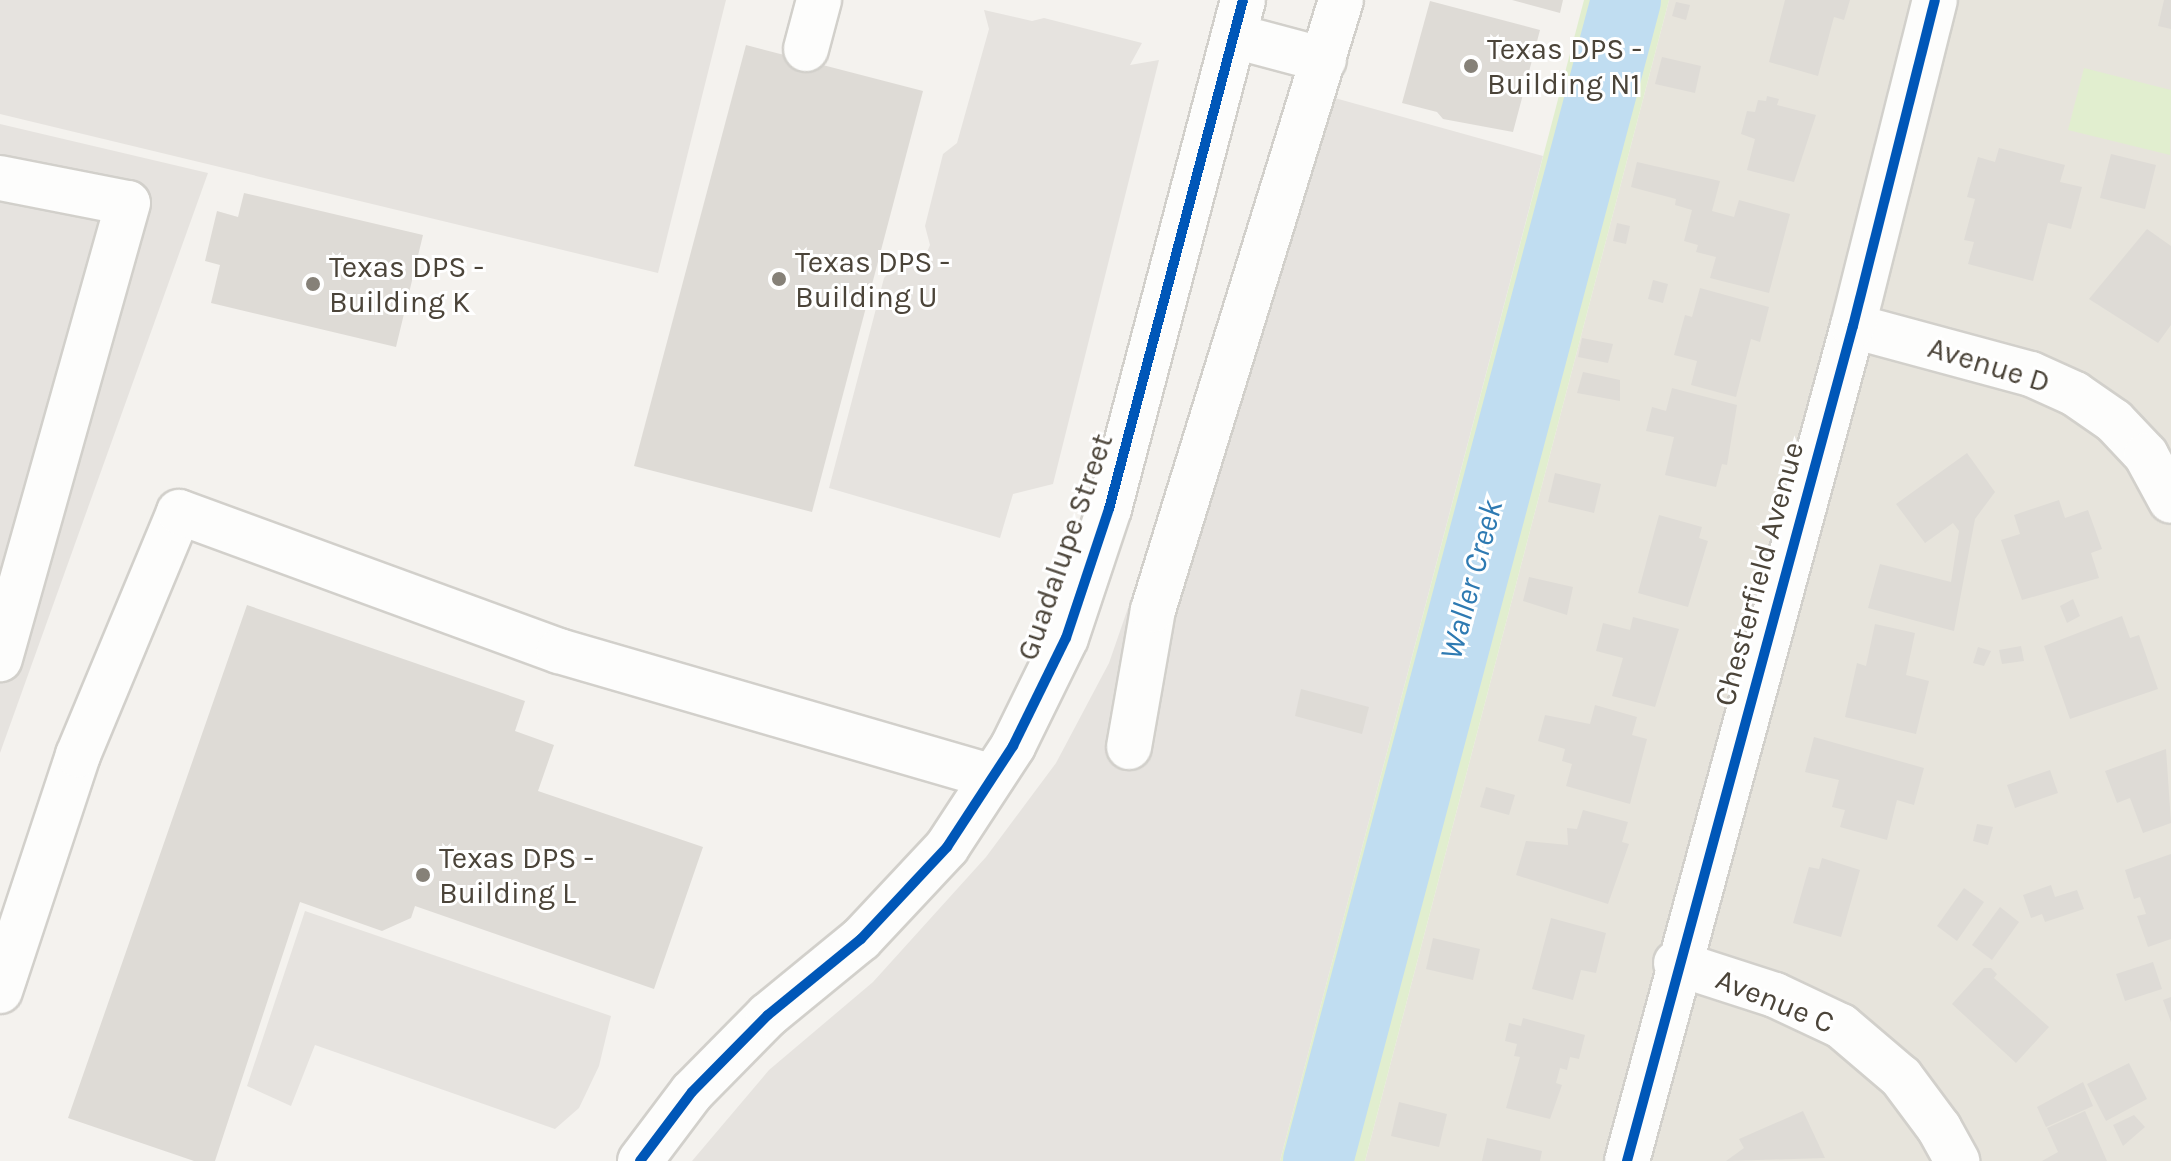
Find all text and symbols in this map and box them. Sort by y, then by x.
place label: Texas DPS - Building N1 [1487,31,1642,102]
marker: Texas DPS - Building N1 [1462,57,1480,75]
place label: Texas DPS - Building U [795,244,950,314]
place label: Texas DPS - Building K [329,249,484,320]
marker: Texas DPS - Building U [770,270,788,288]
marker: Texas DPS - Building K [304,275,322,293]
street label: Avenue D [1924,329,2054,401]
street label: Guadalupe Street [1009,429,1121,665]
street label: Chesterfield Avenue [1706,438,1812,710]
water label: Waller Creek [1432,496,1512,664]
place label: Texas DPS - Building L [439,840,594,910]
marker: Texas DPS - Building L [414,866,432,884]
street label: Avenue C [1711,961,1839,1041]

